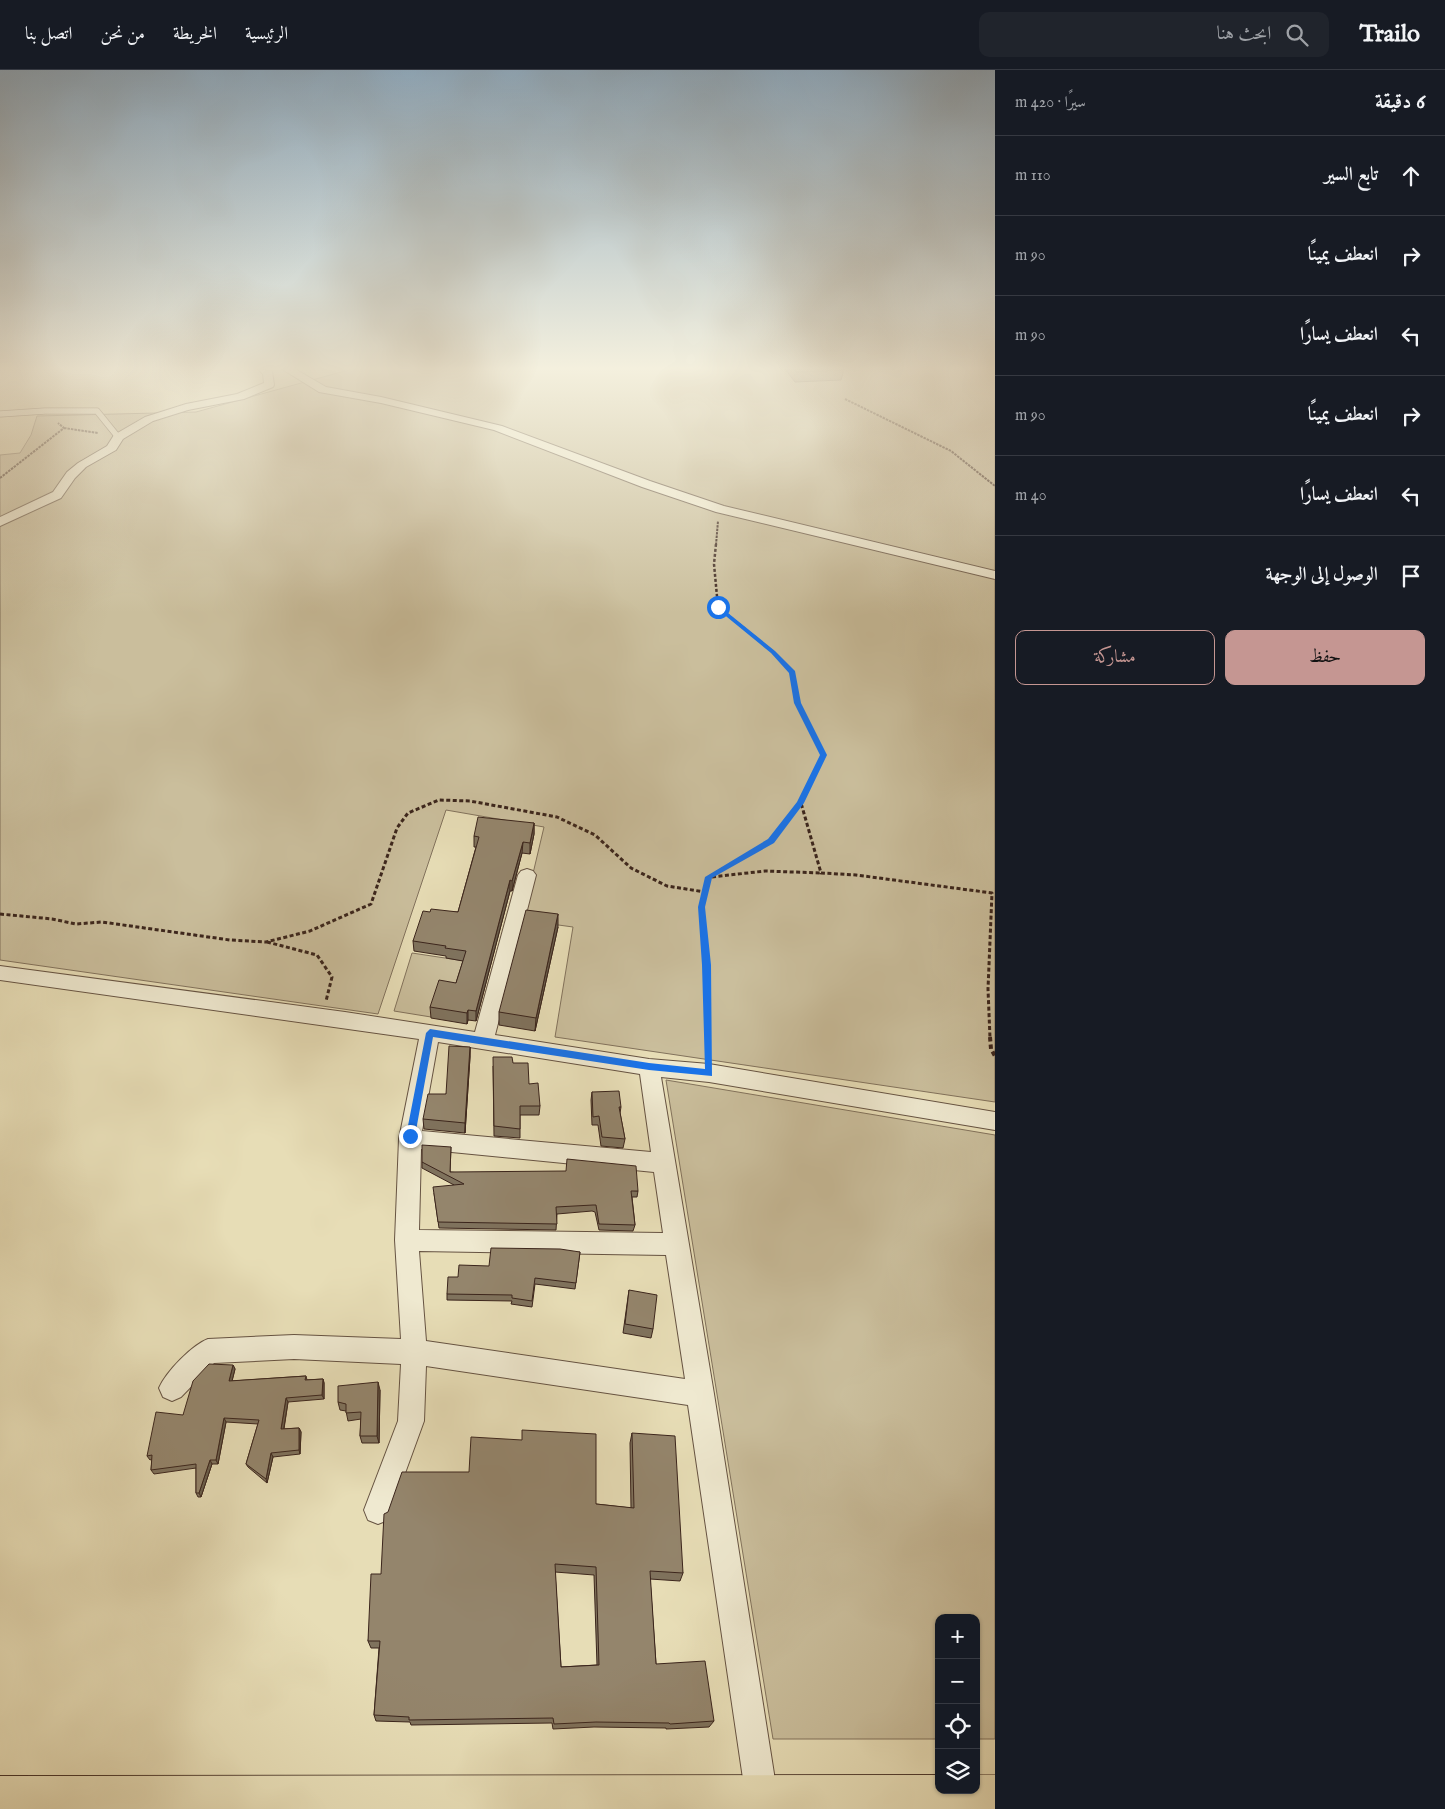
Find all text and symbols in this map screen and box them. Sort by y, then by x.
search box [979,12,1329,57]
text: Trailo [1359,19,1420,50]
icon: search [1283,21,1311,49]
text: ابحث هنا [1217,22,1271,46]
text: اتصل بنا [25,23,72,46]
text: من نحن [100,23,145,46]
text: الخريطة [173,23,217,46]
text: الرئيسية [245,23,288,46]
text: 6 دقيقة [1375,89,1425,116]
text: سيرًا · 420 m [1015,93,1086,113]
icon: ahead [1397,162,1425,190]
text: تابع السير [1324,163,1378,187]
text: 110 m [1015,166,1051,186]
icon: right [1397,242,1425,270]
text: انعطف يمينًا [1308,243,1378,267]
text: 90 m [1015,246,1046,266]
icon: left [1397,322,1425,350]
text: انعطف يسارًا [1300,323,1378,347]
text: 90 m [1015,326,1046,346]
icon: right [1397,402,1425,430]
text: انعطف يمينًا [1308,403,1378,427]
text: 90 m [1015,406,1046,426]
icon: left [1397,482,1425,510]
text: انعطف يسارًا [1300,483,1378,507]
text: 40 m [1015,486,1047,506]
icon: arrive [1397,562,1425,590]
text: الوصول إلى الوجهة [1266,563,1378,587]
route start [707,596,730,619]
button: مشاركة [1015,630,1215,685]
button: حفظ [1225,630,1425,685]
route end [399,1125,422,1148]
map controls [935,1614,980,1794]
button: + [935,1614,980,1659]
button: − [935,1659,980,1704]
button: locate [935,1704,980,1749]
button: layers [935,1749,980,1794]

